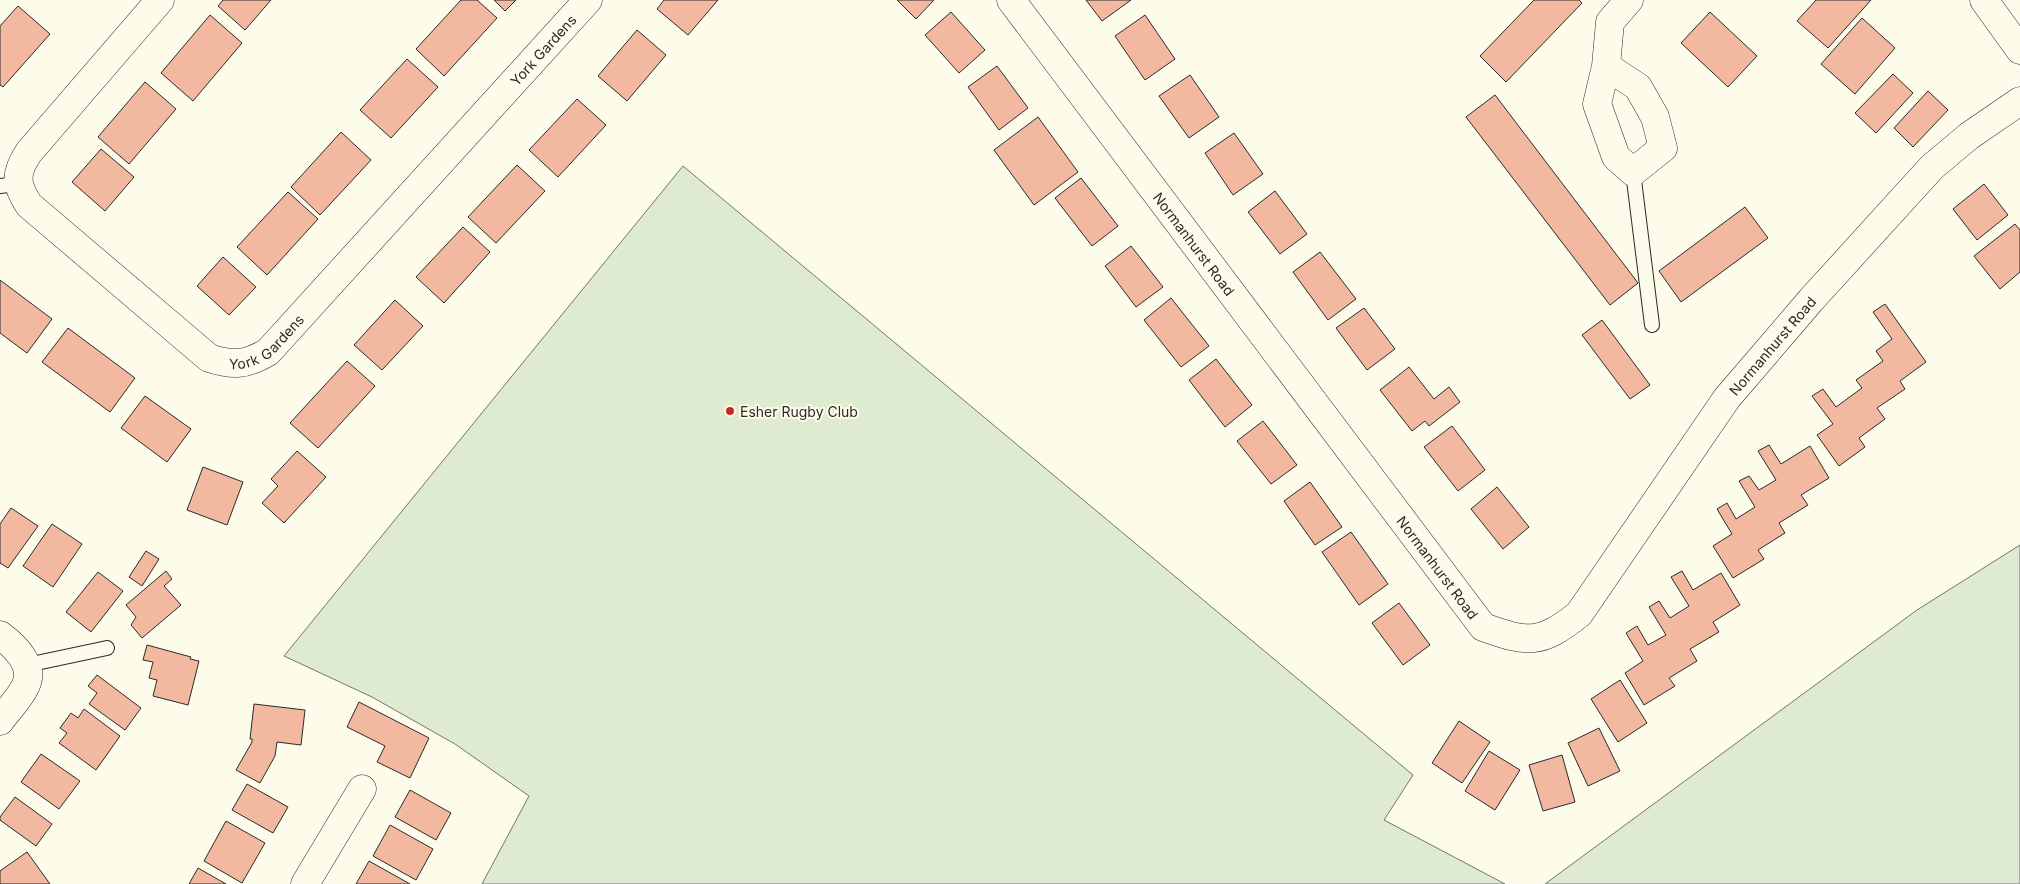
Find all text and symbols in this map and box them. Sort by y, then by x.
street label: York Gardens [506,11,579,89]
street label: Normanhurst Road [1150,189,1239,298]
street label: Normanhurst Road [1725,293,1819,398]
street label: York Gardens [229,311,307,372]
place label: Esher Rugby Club [740,403,858,420]
marker: Esher Rugby Club [724,405,736,417]
street label: Normanhurst Road [1394,512,1482,622]

